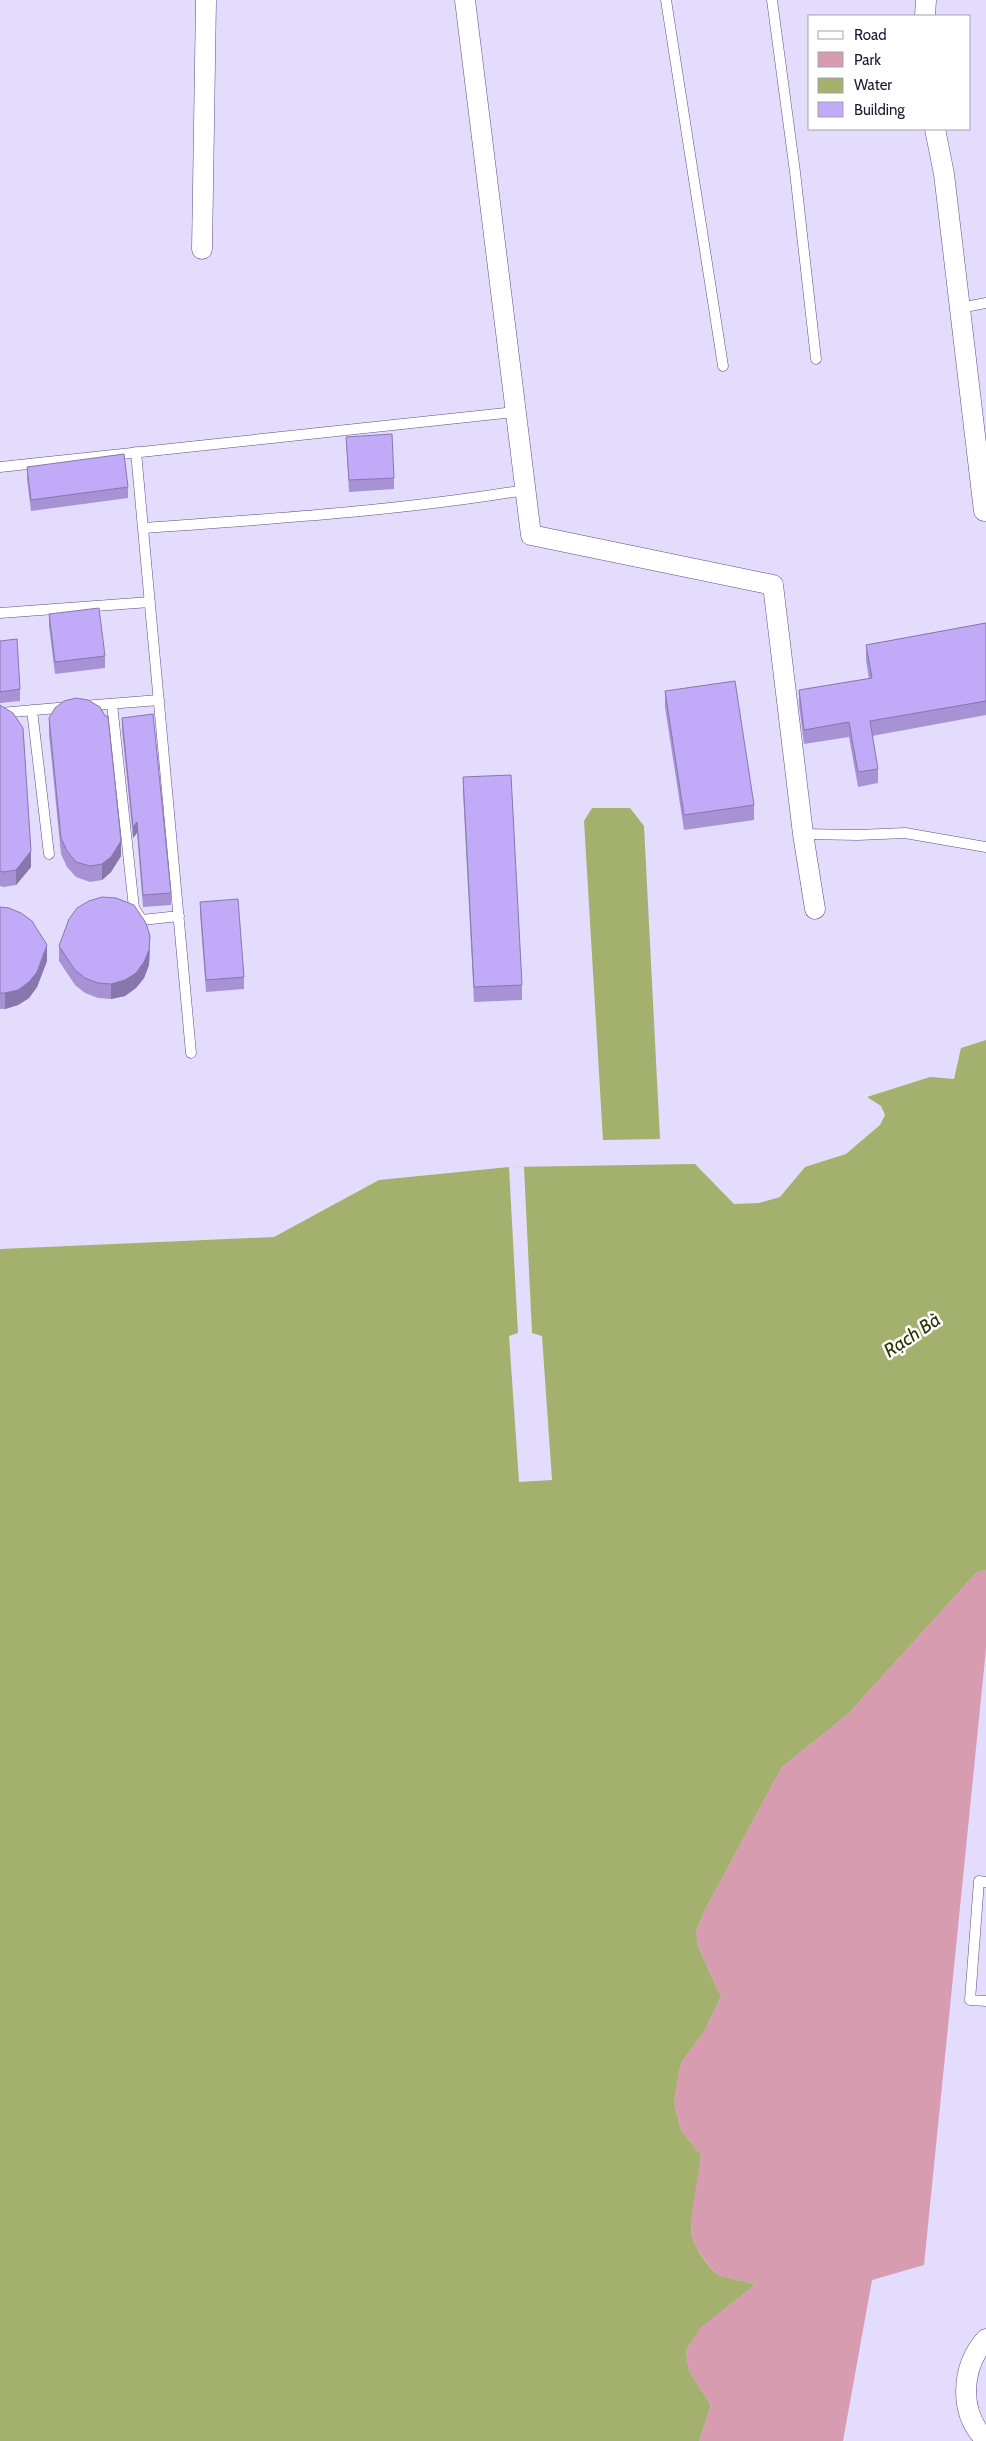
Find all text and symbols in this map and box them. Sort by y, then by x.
legend [808,15,971,130]
text: Road [854,26,887,44]
text: Park [854,51,881,69]
text: Water [854,76,892,94]
text: Building [854,101,905,119]
water label: Rạch Bà [879,1308,945,1362]

